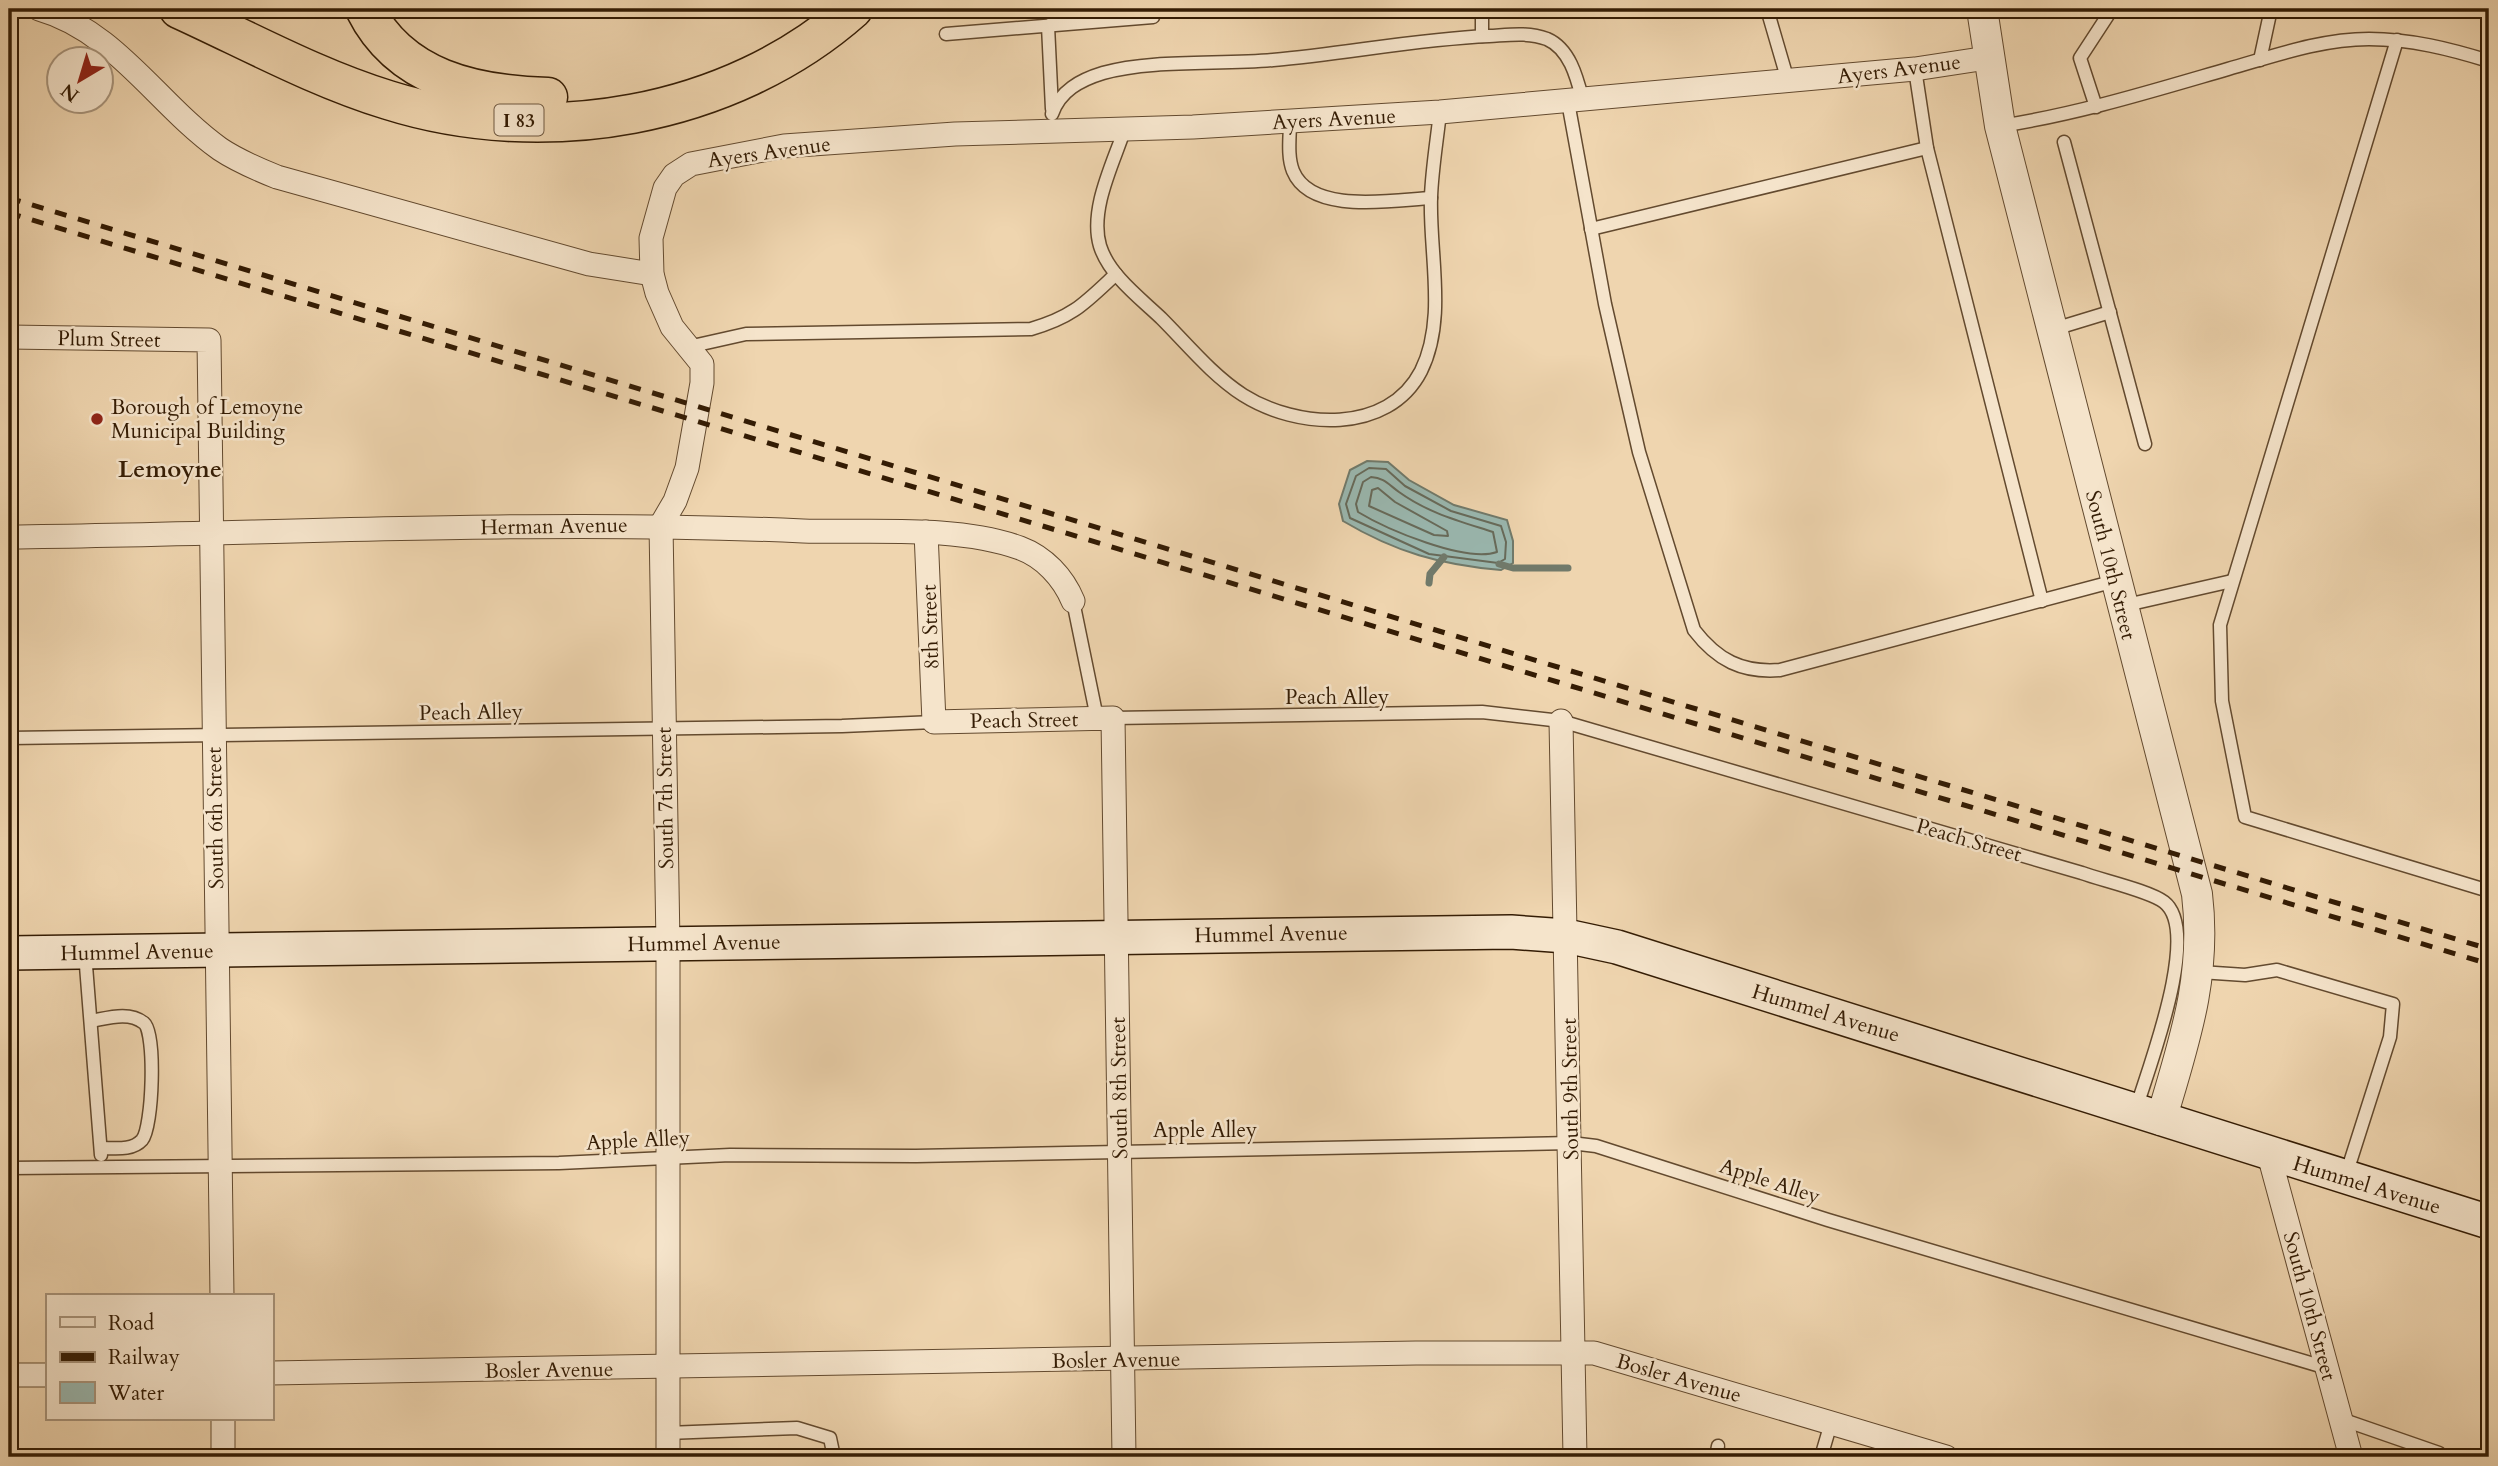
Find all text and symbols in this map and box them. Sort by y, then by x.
north arrow [46,46,116,116]
street label: Ayers Avenue [1836,48,1962,91]
text: N [55,77,85,108]
street label: Ayers Avenue [1271,102,1397,137]
road number: I 83 [494,104,544,136]
street label: Ayers Avenue [706,130,832,175]
street label: Plum Street [57,324,161,355]
place label: Borough of Lemoyne Municipal Building [111,393,303,446]
marker: Borough of Lemoyne Municipal Building [89,411,105,427]
district label: Lemoyne [118,453,222,486]
street label: South 10th Street [2078,487,2143,643]
street label: Herman Avenue [480,511,628,542]
street label: 8th Street [915,584,946,670]
street label: Peach Alley [1285,683,1389,712]
street label: Peach Alley [419,697,523,728]
street label: Peach Street [970,705,1079,736]
street label: South 7th Street [650,726,681,869]
street label: South 6th Street [200,746,231,889]
street label: Peach Street [1913,812,2025,869]
street label: Hummel Avenue [1194,919,1348,950]
street label: Hummel Avenue [627,928,781,959]
street label: Hummel Avenue [60,937,214,968]
street label: Hummel Avenue [1748,977,1903,1050]
street label: South 8th Street [1104,1016,1135,1159]
street label: South 9th Street [1555,1017,1586,1160]
street label: Apple Alley [1153,1116,1257,1145]
street label: Apple Alley [585,1123,691,1158]
street label: Hummel Avenue [2289,1149,2444,1222]
street label: Apple Alley [1716,1152,1824,1211]
street label: South 10th Street [2276,1228,2343,1384]
legend [46,1294,273,1420]
text: Road [108,1309,154,1338]
text: Railway [108,1343,180,1372]
street label: Bosler Avenue [1051,1345,1181,1376]
street label: Bosler Avenue [1613,1347,1745,1410]
street label: Bosler Avenue [484,1355,614,1386]
text: Water [107,1379,164,1408]

